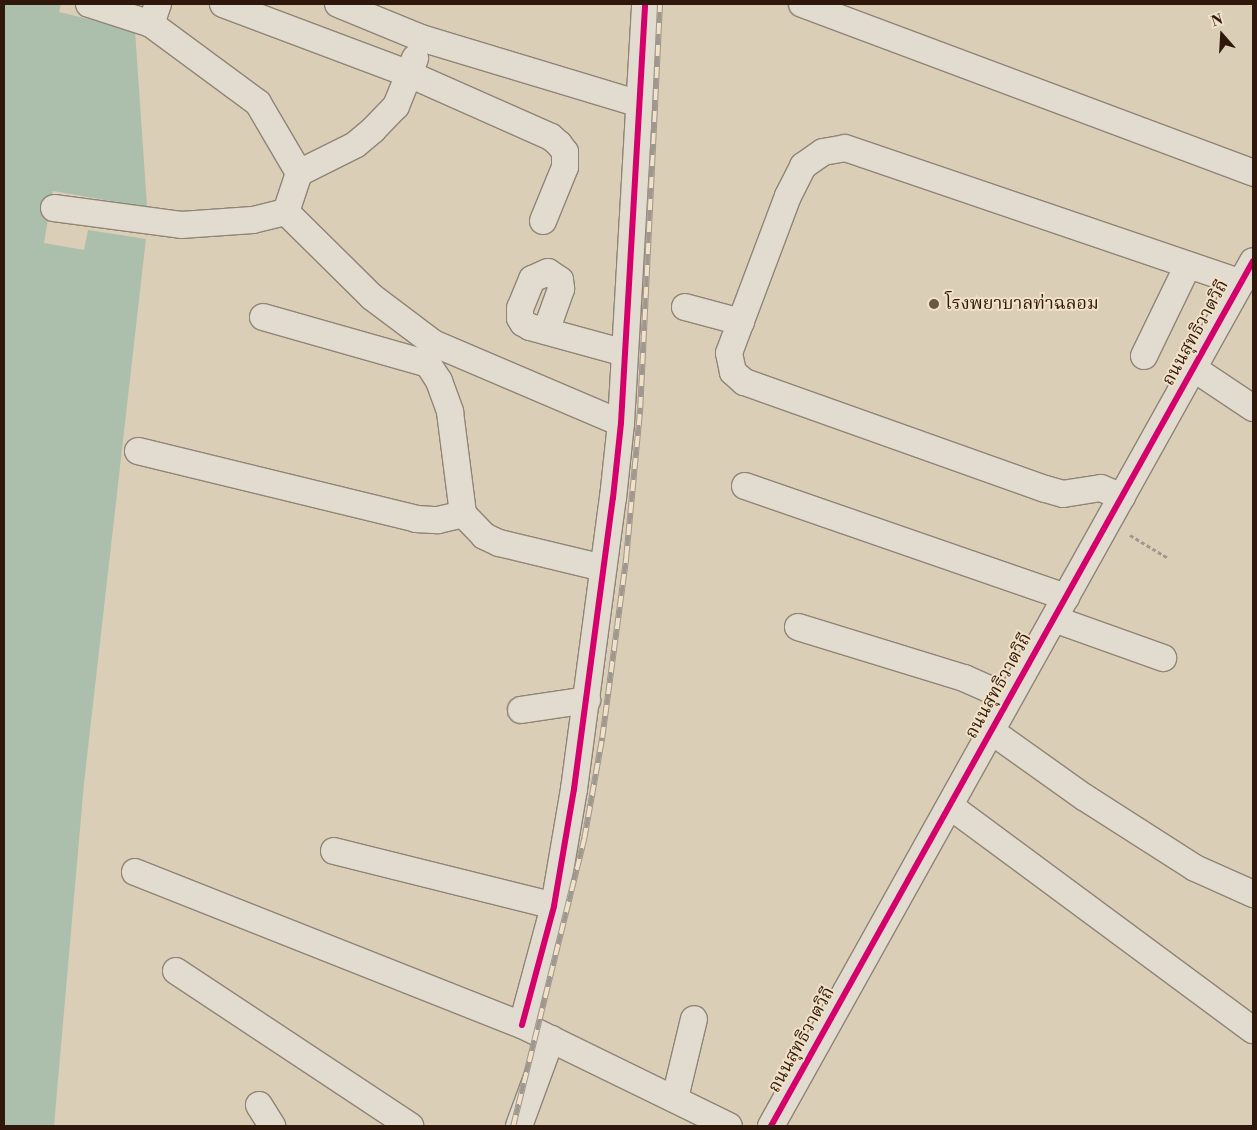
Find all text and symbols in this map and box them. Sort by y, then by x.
north arrow [1197,10,1247,60]
text: N [1209,11,1225,31]
street label: ถนนสุทธิวาตวิถี [1158,276,1234,390]
place label: โรงพยาบาลท่าฉลอม [945,293,1099,315]
marker: โรงพยาบาลท่าฉลอม [927,297,941,311]
street label: ถนนสุทธิวาตวิถี [961,629,1037,743]
street label: ถนนสุทธิวาตวิถี [764,983,840,1097]

